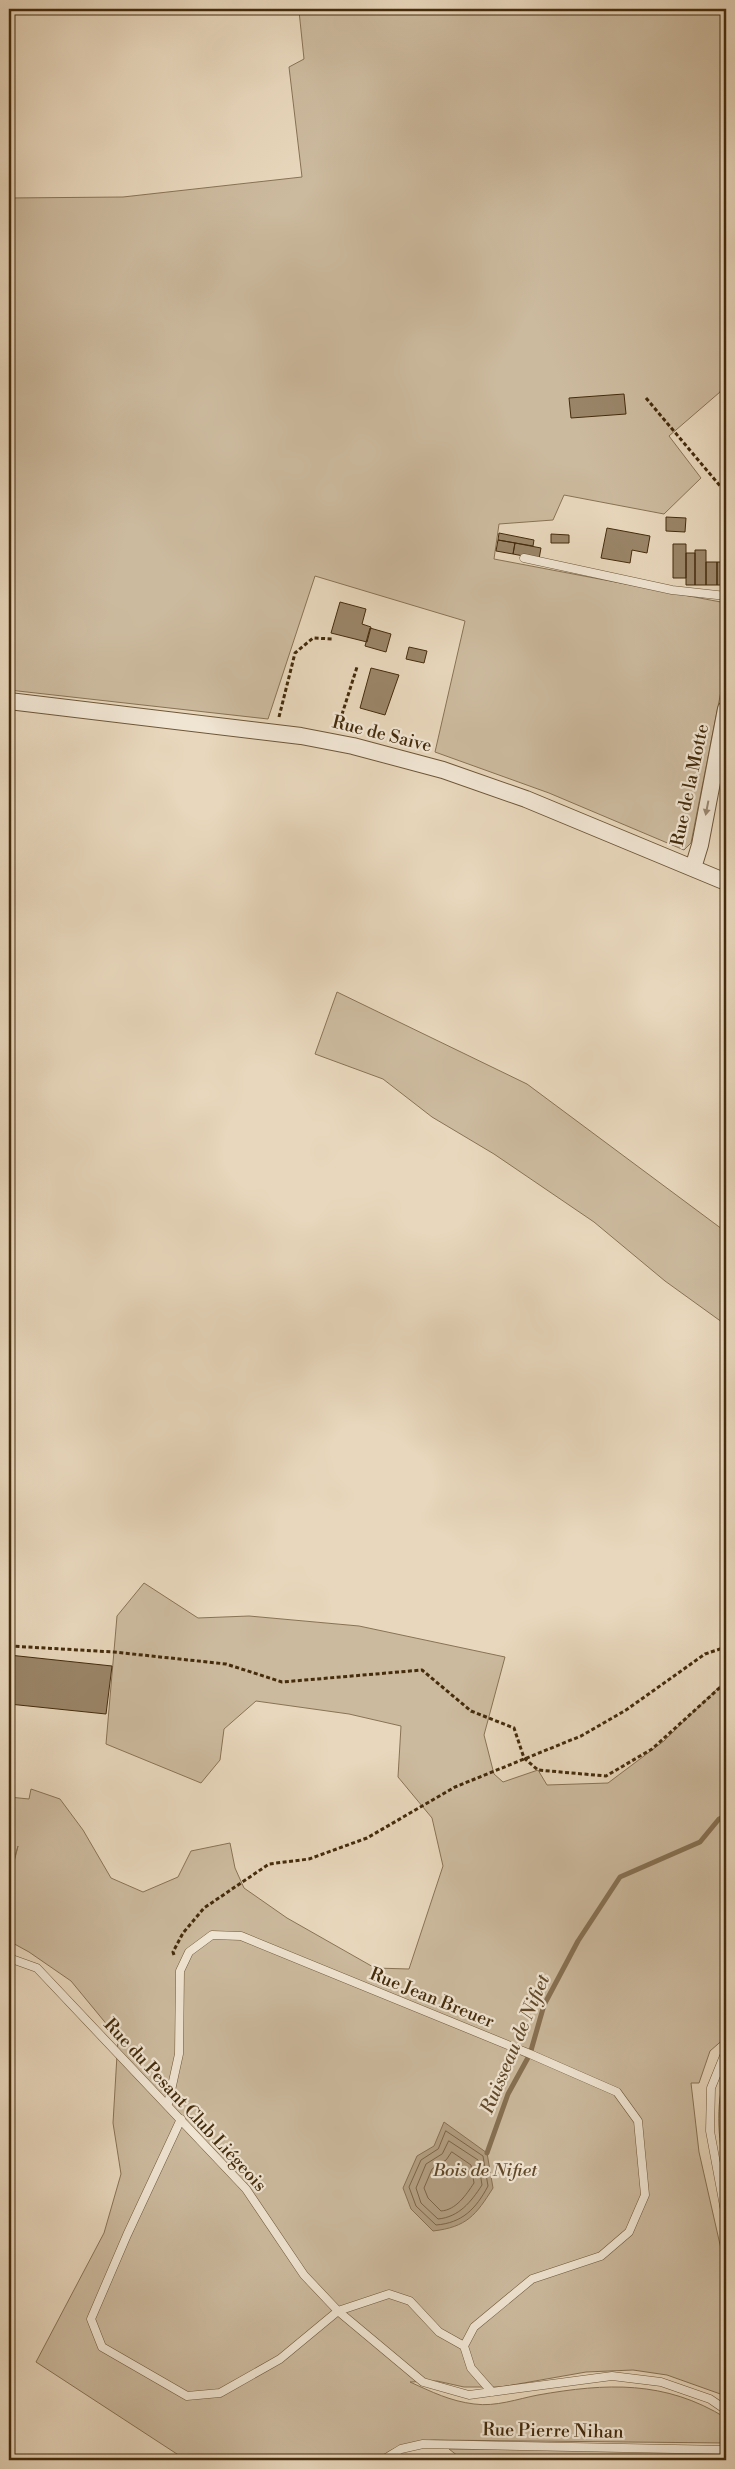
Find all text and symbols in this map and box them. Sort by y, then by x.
street label: Rue de Saive [330,711,434,757]
street label: Rue de la Motte [666,722,714,848]
one-way arrow [703,801,711,816]
street label: Rue Jean Breuer [366,1963,498,2034]
water label: Ruisseau de Nifiet [474,1970,555,2118]
street label: Rue du Pesant Club Liégeois [99,2014,271,2197]
park label: Bois de Nifiet [432,2159,538,2182]
street label: Rue Pierre Nihan [482,2418,624,2444]

